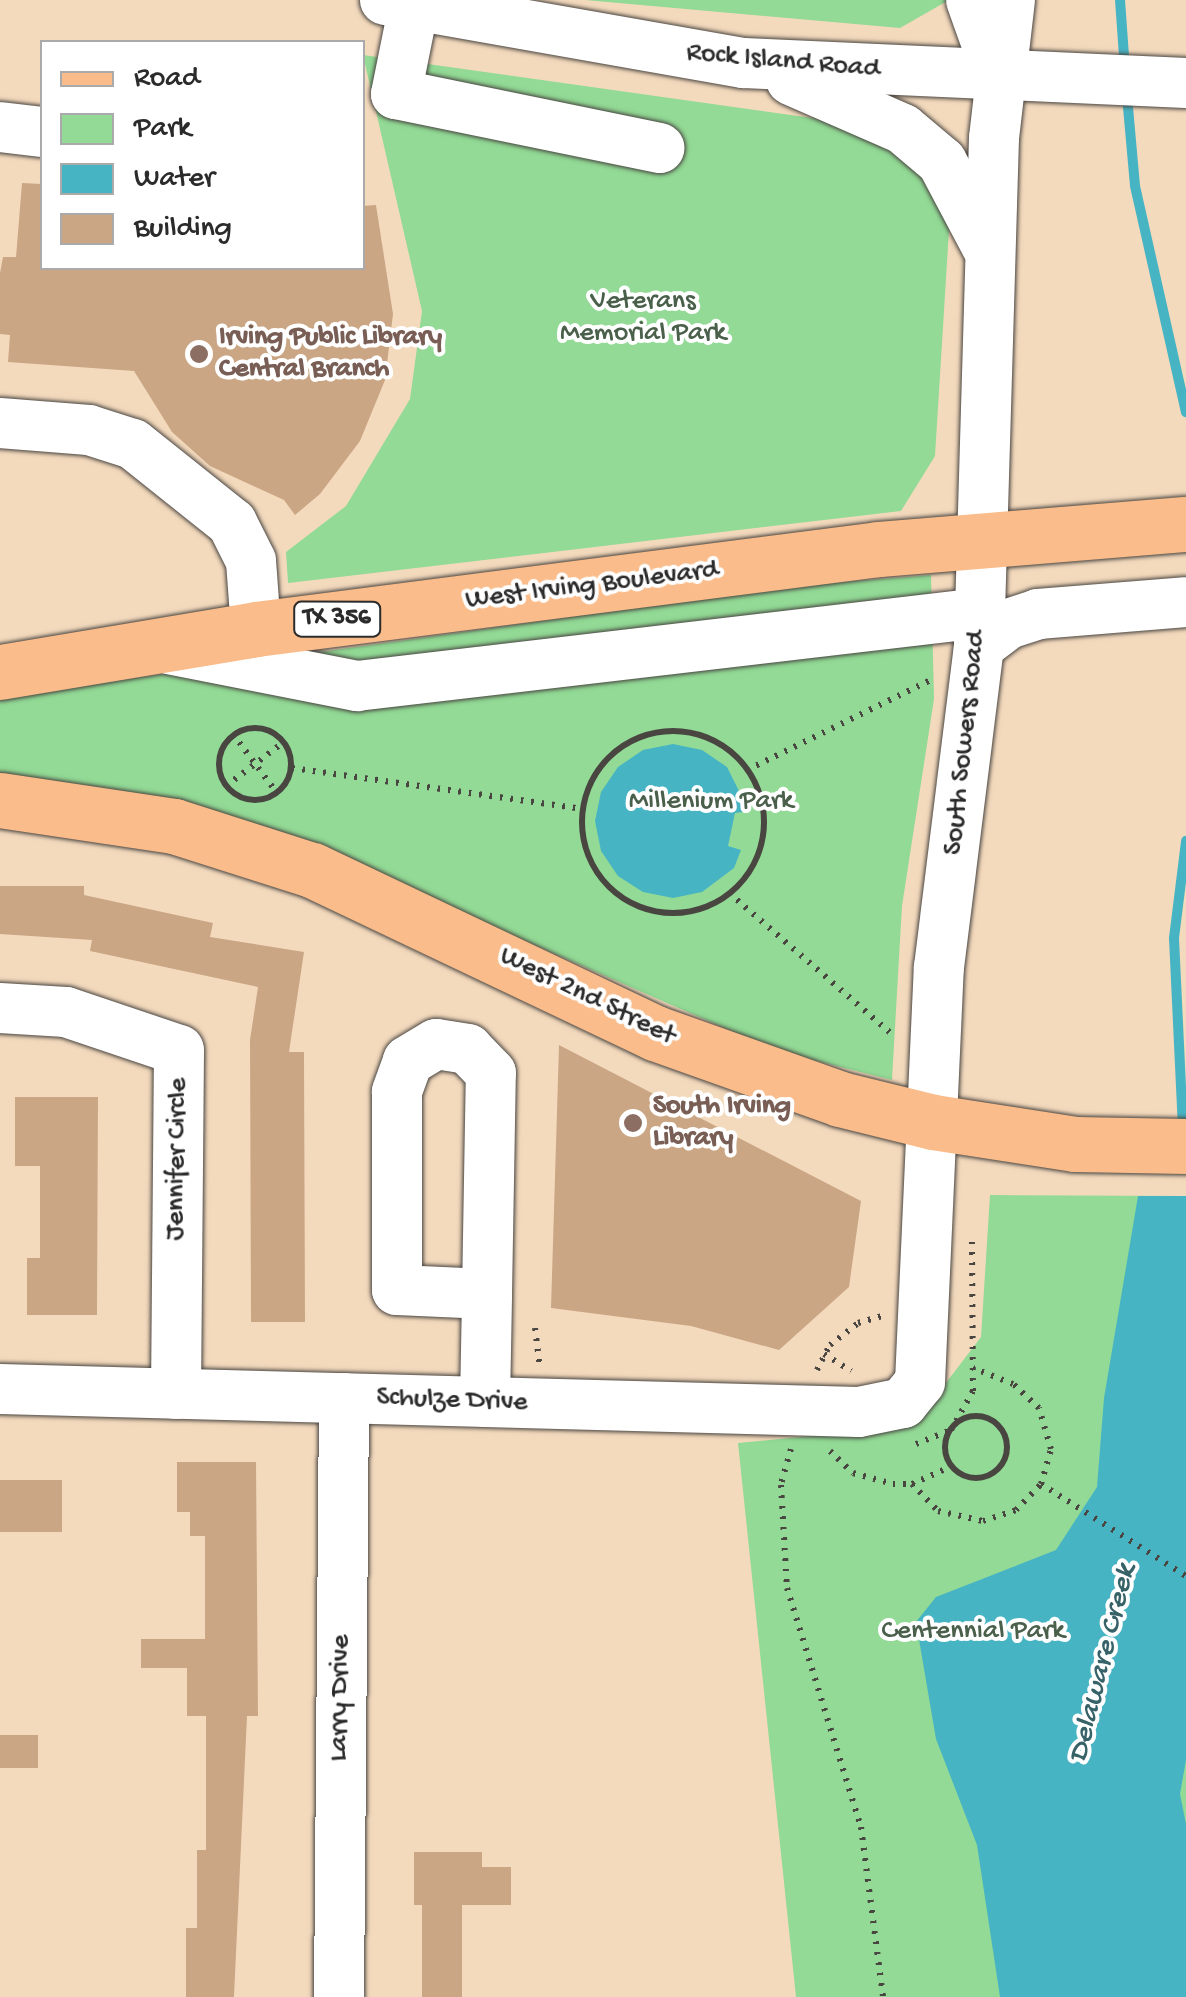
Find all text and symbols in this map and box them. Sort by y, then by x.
street label: Rock Island Road [685,37,881,87]
legend [40,40,365,270]
text: Road [134,62,200,97]
text: Park [134,112,191,147]
text: Water [134,162,215,197]
text: Building [134,212,232,247]
park label: Veterans Memorial Park [560,285,726,351]
place label: Irving Public Library Central Branch [219,321,442,387]
marker: Irving Public Library Central Branch [188,343,210,365]
street label: West Irving Boulevard [464,554,720,618]
road number: TX 356 [292,599,382,639]
street label: South Sowers Road [938,629,994,857]
park label: Millenium Park [629,785,793,819]
street label: West 2nd Street [494,940,680,1054]
street label: Jennifer Circle [160,1077,196,1241]
place label: South Irving Library [653,1090,791,1156]
marker: South Irving Library [622,1112,644,1134]
street label: Schulze Drive [376,1382,528,1420]
water label: Delaware Creek [1062,1561,1146,1767]
park label: Centennial Park [881,1615,1065,1649]
street label: Larry Drive [323,1634,359,1762]

